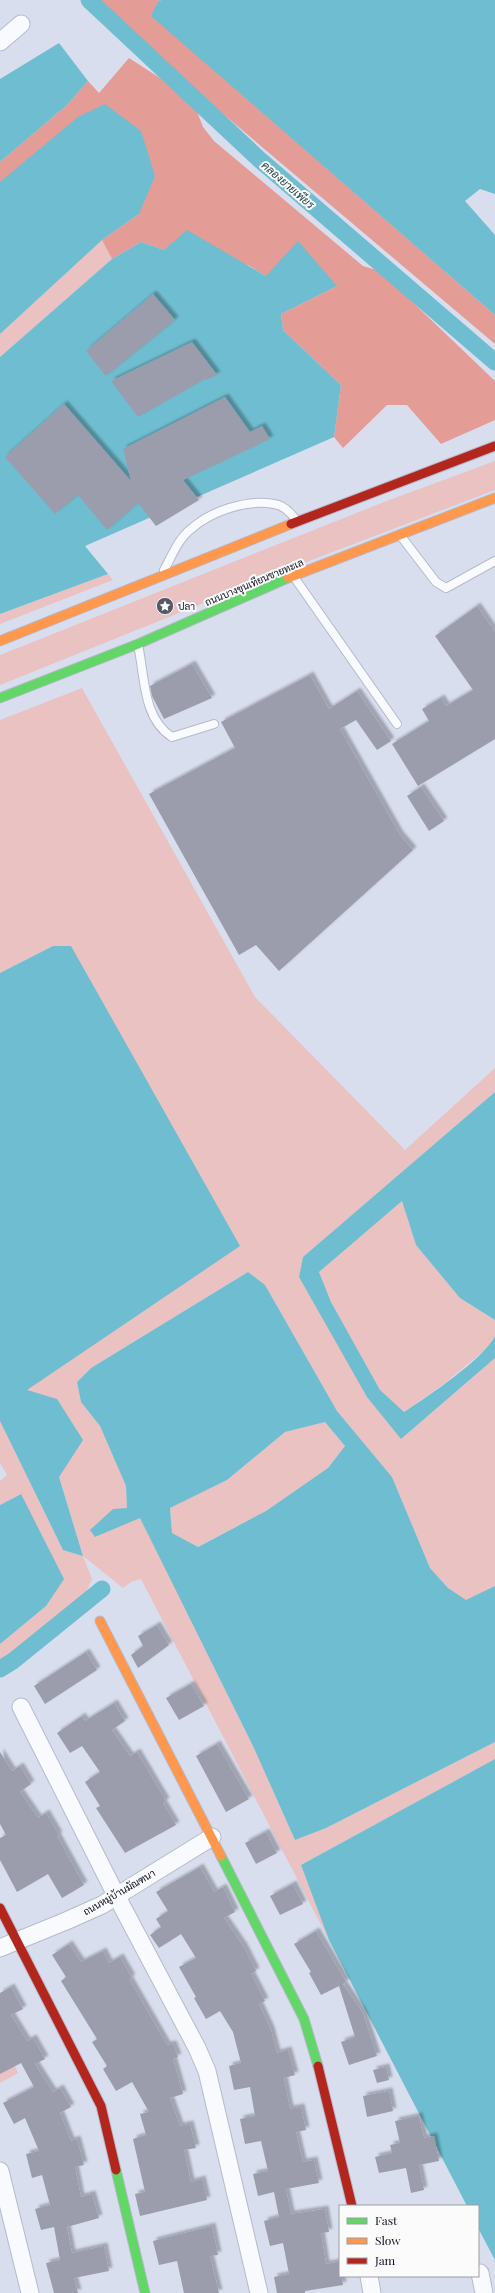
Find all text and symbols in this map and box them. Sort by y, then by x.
water label: คลองยายเพียร [259,158,318,212]
street label: ถนนบางขุนเทียนชายทะเล [203,555,306,610]
place icon: ปลา [155,596,175,616]
place label: ปลา [178,599,195,613]
street label: ถนนหมู่บ้านมัณฑนา [80,1865,158,1919]
legend [339,2205,479,2277]
text: Fast [375,2212,398,2228]
text: Slow [375,2232,401,2248]
text: Jam [374,2252,396,2268]

